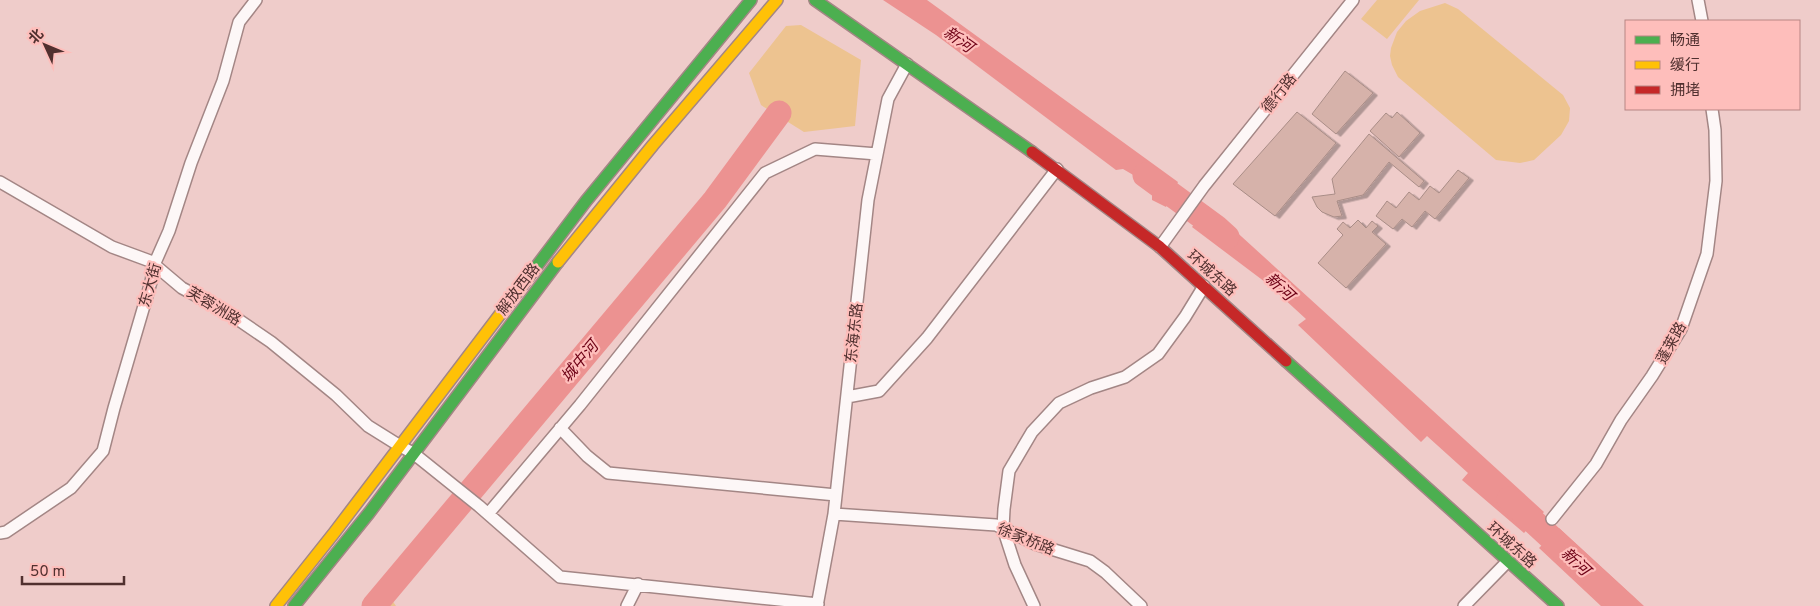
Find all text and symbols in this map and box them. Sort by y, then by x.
north arrow [20,20,70,70]
legend [1625,20,1800,110]
water label: 新河 [939,23,979,60]
text: 北 [26,26,48,48]
text: 畅通 [1670,32,1700,51]
text: 缓行 [1670,57,1700,76]
street label: 德行路 [1258,70,1302,117]
text: 拥堵 [1670,82,1700,101]
street label: 环城东路 [1182,247,1240,301]
street label: 解放西路 [494,260,545,320]
street label: 东大街 [136,261,167,310]
water label: 新河 [1260,269,1299,308]
street label: 芙蓉洲路 [183,283,244,331]
street label: 东海东路 [843,302,868,364]
street label: 蓬莱路 [1653,319,1692,368]
water label: 城中河 [557,335,606,387]
street label: 环城东路 [1482,519,1540,573]
street label: 徐家桥路 [994,520,1057,560]
water label: 新河 [1556,544,1595,583]
scale bar [22,554,125,586]
text: 50 m [30,563,65,582]

